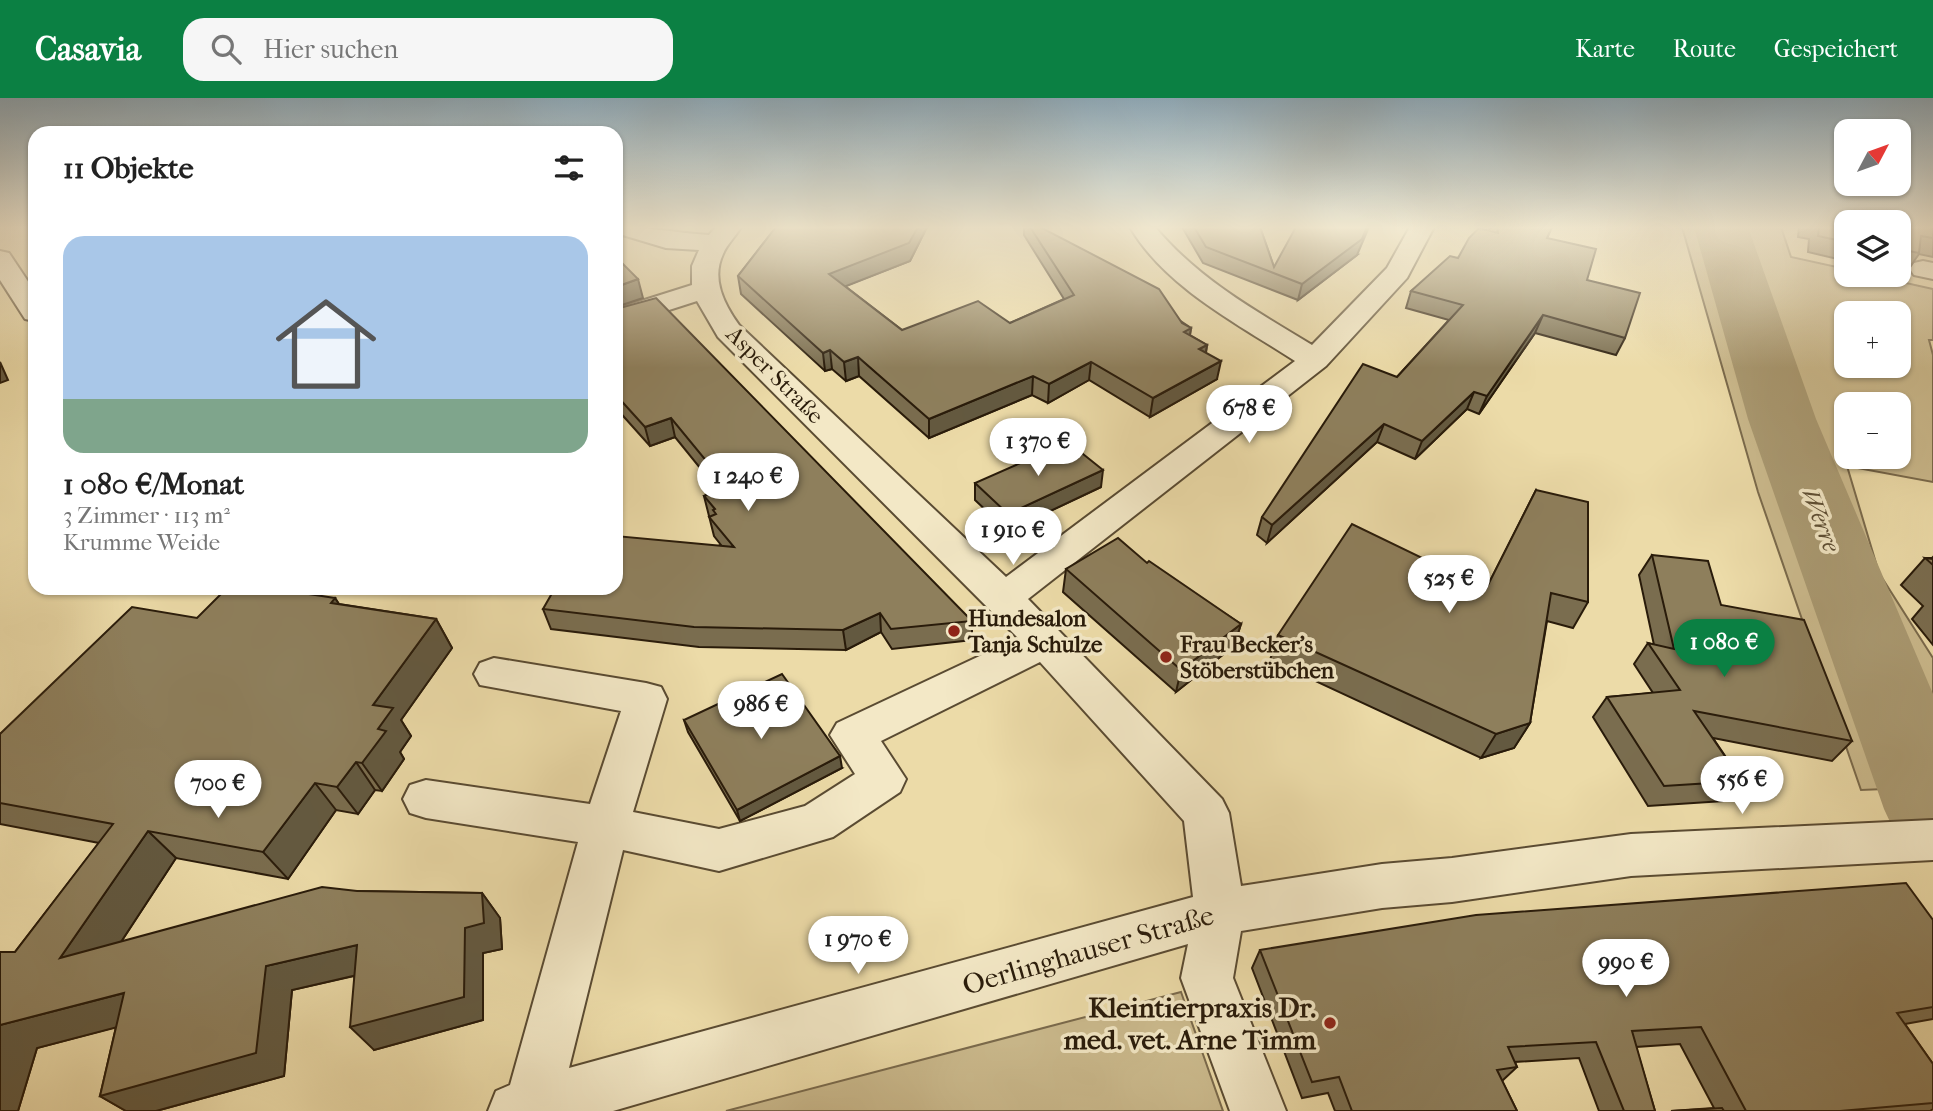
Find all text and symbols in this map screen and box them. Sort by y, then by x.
search box [183,18,673,81]
text: Casavia [35,30,141,69]
icon: search [207,30,245,68]
text: Hier suchen [263,34,398,65]
text: Karte [1575,35,1635,63]
text: Route [1673,35,1736,63]
text: Gespeichert [1774,35,1898,63]
north arrow [1834,119,1911,196]
map controls [1834,119,1911,469]
icon: filters [550,149,588,187]
text: 11 Objekte [63,151,194,186]
button: layers [1834,210,1911,287]
icon: home [263,281,389,407]
button: + [1834,301,1911,378]
street label: Asper Straße [720,320,829,429]
pin: 678 € [1200,386,1298,445]
button: − [1834,392,1911,469]
text: 678 € [1222,394,1276,421]
pin: 1 370 € [973,418,1103,478]
text: 1 370 € [1006,427,1070,454]
pin: 1 240 € [683,454,813,513]
text: 1 240 € [713,462,783,489]
text: 1 080 €/Monat [63,467,244,502]
water label: Werre [1796,484,1846,557]
text: 3 Zimmer · 113 m² [63,502,230,529]
pin: 1 910 € [948,508,1078,567]
text: 1 910 € [981,516,1045,543]
text: Krumme Weide [63,529,220,556]
pin: 525 € [1400,556,1498,615]
text: 525 € [1424,564,1474,591]
place label: Hundesalon Tanja Schulze [967,605,1103,658]
pin: 1 080 € [1659,620,1789,679]
marker: Hundesalon Tanja Schulze [946,623,962,639]
text: 1 080 € [1690,628,1758,655]
place label: Frau Becker's Stöberstübchen [1179,631,1335,684]
marker: Frau Becker's Stöberstübchen [1158,649,1174,665]
pin: 986 € [712,682,810,741]
text: 986 € [734,690,788,717]
pin: 556 € [1693,756,1791,816]
pin: 700 € [169,760,267,820]
text: 556 € [1717,765,1767,792]
text: 700 € [191,769,246,796]
street label: Oerlinghauser Straße [958,898,1218,1002]
pin: 1 970 € [793,916,923,976]
text: 1 970 € [824,925,892,952]
pin: 990 € [1577,940,1675,999]
text: 990 € [1598,948,1654,975]
place label: Kleintierpraxis Dr. med. vet. Arne Timm [1064,991,1317,1056]
marker: Kleintierpraxis Dr. med. vet. Arne Timm [1322,1015,1338,1031]

